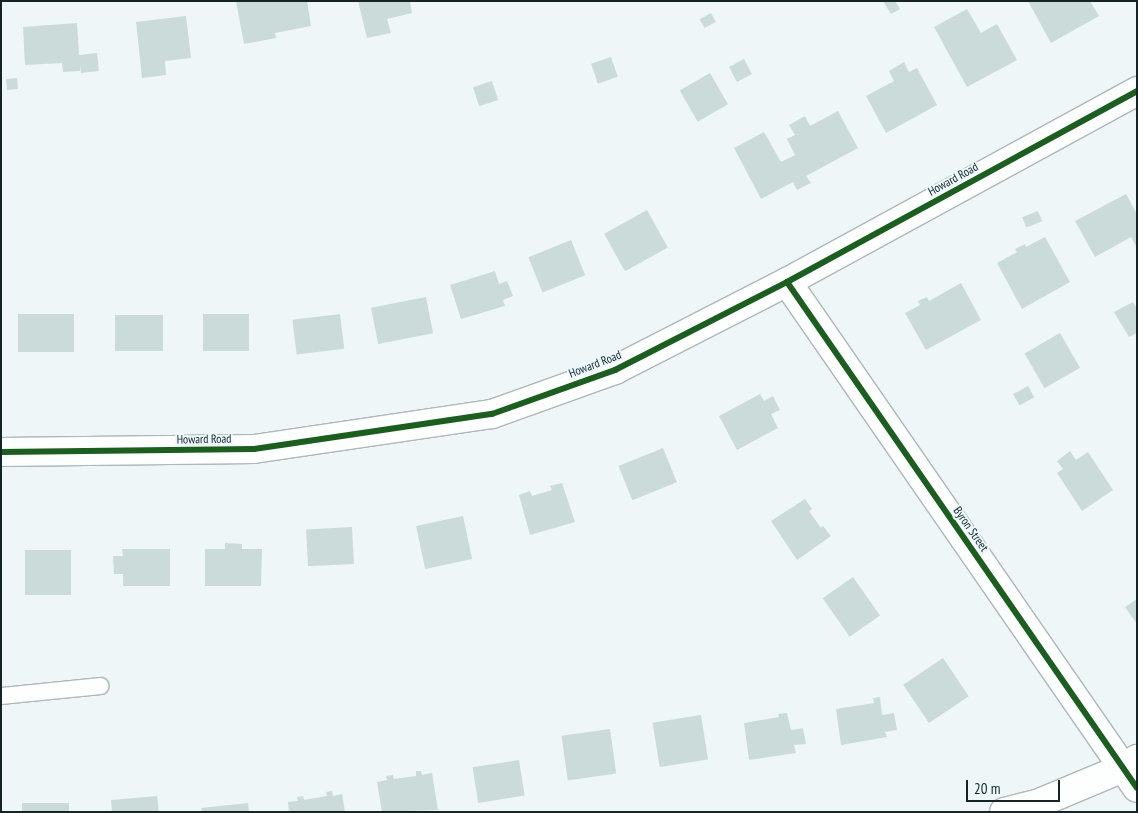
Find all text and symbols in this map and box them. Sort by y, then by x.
street label: Howard Road [926,159,980,199]
street label: Howard Road [567,347,623,381]
street label: Howard Road [176,431,232,447]
street label: Byron Street [950,504,992,554]
scale bar [968,770,1062,802]
text: 20 m [974,779,1000,798]

